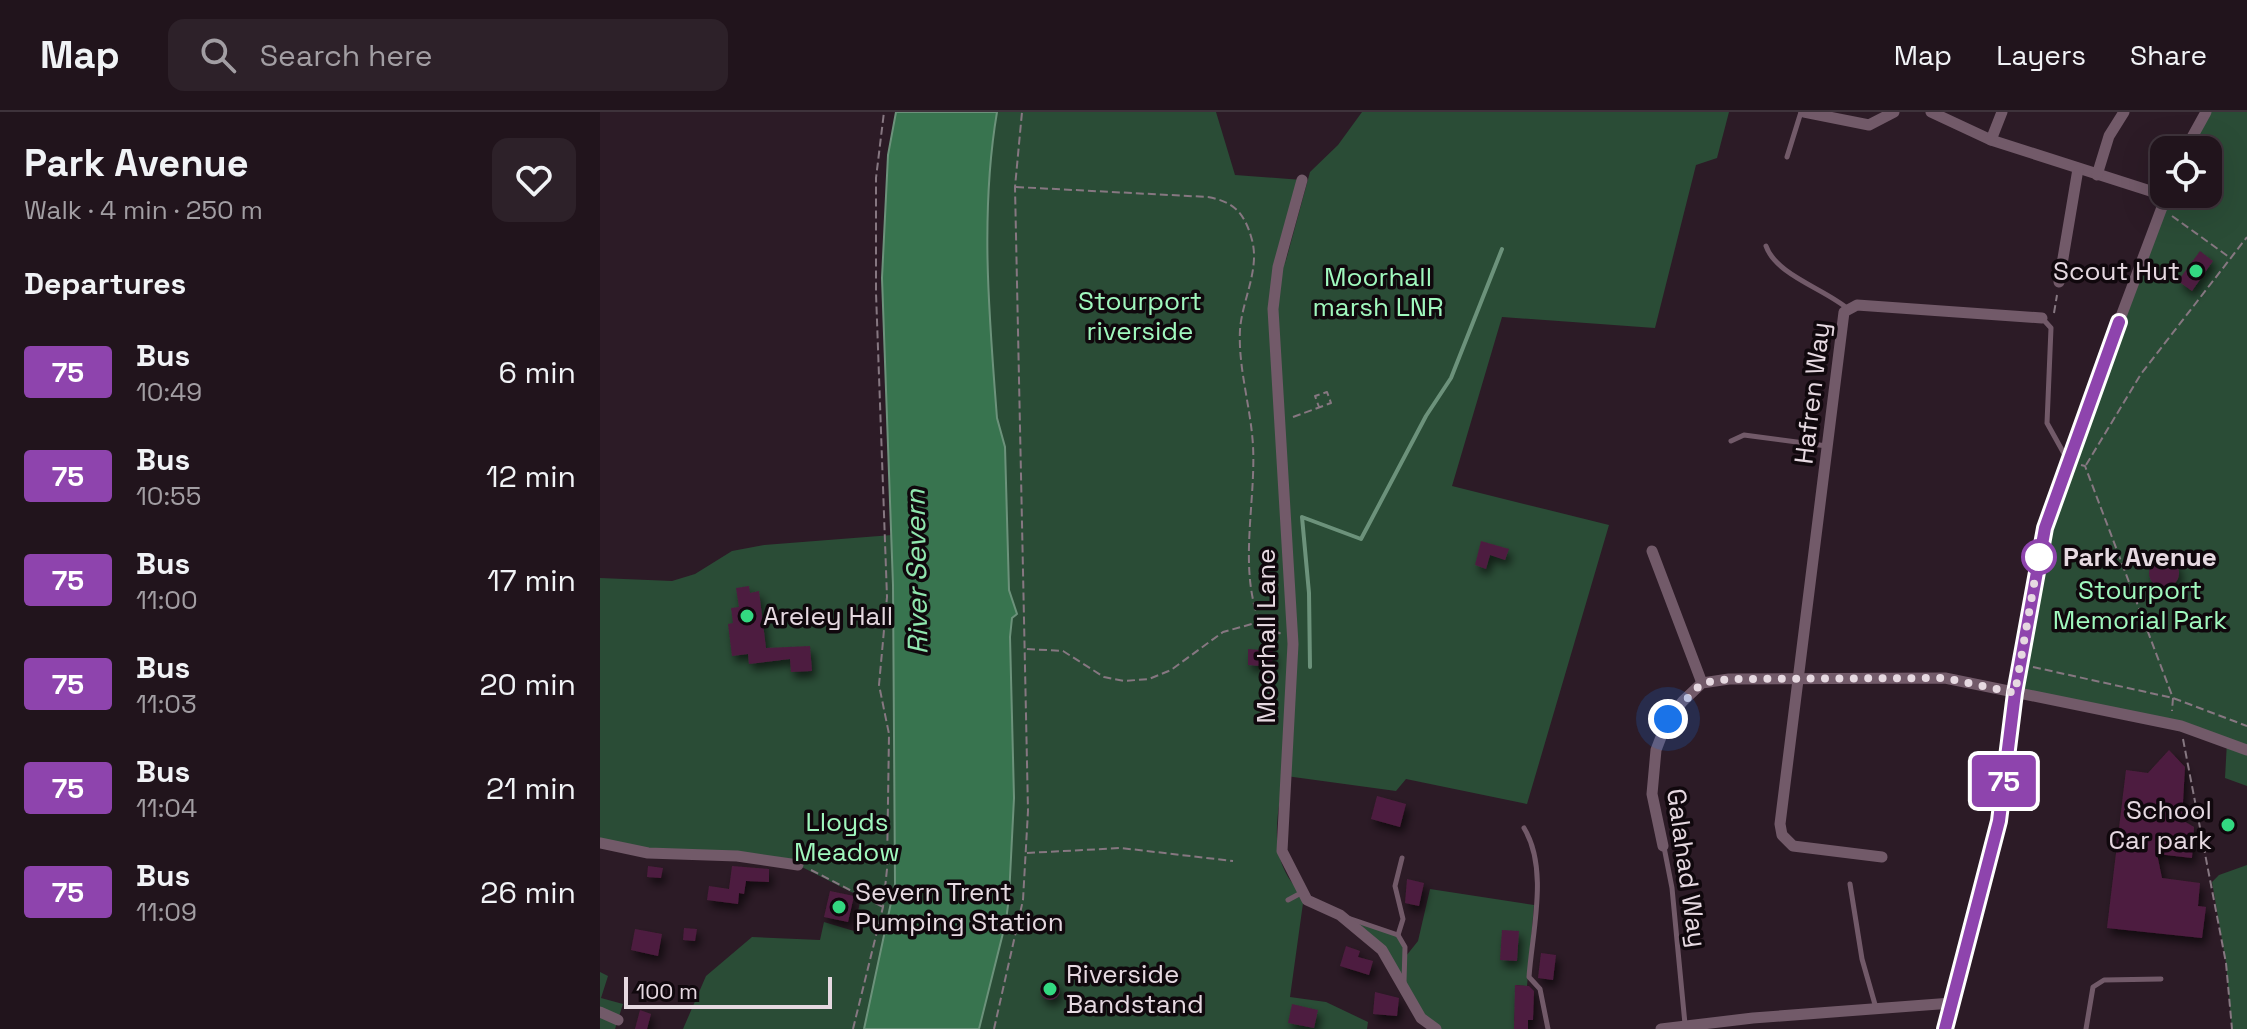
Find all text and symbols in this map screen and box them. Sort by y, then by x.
search box [168,19,728,91]
text: Map [40,31,120,79]
icon: search [196,33,240,77]
text: Search here [260,36,433,75]
text: Map [1894,37,1952,73]
text: Layers [1996,37,2086,73]
text: Share [2130,37,2207,73]
map controls [2150,136,2222,208]
button: locate [2150,136,2222,208]
button: heart [492,138,576,222]
text: Park Avenue [24,139,249,187]
text: Walk · 4 min · 250 m [24,193,263,227]
place label: Scout Hut [2053,254,2180,288]
park label: Moorhall marsh LNR [1312,260,1444,324]
marker: Scout Hut [2187,262,2205,280]
text: Departures [24,264,186,303]
park label: Stourport riverside [1078,284,1202,348]
street label: Hafren Way [1786,320,1838,466]
text: Bus [136,336,190,375]
text: 6 min [498,353,576,392]
text: 75 [52,354,84,390]
text: 10:49 [136,375,202,409]
text: Bus [136,440,190,479]
text: 12 min [486,457,576,496]
text: 75 [52,458,84,494]
text: 10:55 [136,479,201,513]
water label: River Severn [897,488,935,655]
marker: Park Avenue [2022,540,2056,574]
place label: Park Avenue [2063,540,2217,574]
text: Bus [136,544,190,583]
street label: Moorhall Lane [1249,548,1283,724]
text: 17 min [487,561,576,600]
text: 75 [52,562,84,598]
park label: Stourport Memorial Park [2053,573,2227,637]
text: 11:00 [136,583,198,617]
place label: Areley Hall [763,599,893,633]
marker: Areley Hall [738,607,756,625]
text: Bus [136,648,190,687]
text: 20 min [479,665,576,704]
text: 75 [52,666,84,702]
text: 11:03 [136,687,197,721]
your location [1648,699,1688,739]
text: Bus [136,752,190,791]
line badge: 75 [1968,755,2040,807]
text: 75 [1988,763,2020,799]
text: 21 min [486,769,576,808]
text: 75 [52,770,84,806]
street label: Galahad Way [1659,786,1715,950]
text: 11:04 [136,791,197,825]
place label: School Car park [2108,793,2212,857]
park label: Lloyds Meadow [794,805,900,869]
marker: School Car park [2219,816,2237,834]
text: Bus [136,856,190,895]
text: 26 min [480,873,576,912]
text: 75 [52,874,84,910]
place label: Severn Trent Pumping Station [855,875,1064,939]
text: 11:09 [136,895,197,929]
marker: Severn Trent Pumping Station [830,898,848,916]
place label: Riverside Bandstand [1066,957,1204,1021]
scale bar [624,973,832,1009]
text: 100 m [636,977,698,1005]
marker: Riverside Bandstand [1041,980,1059,998]

